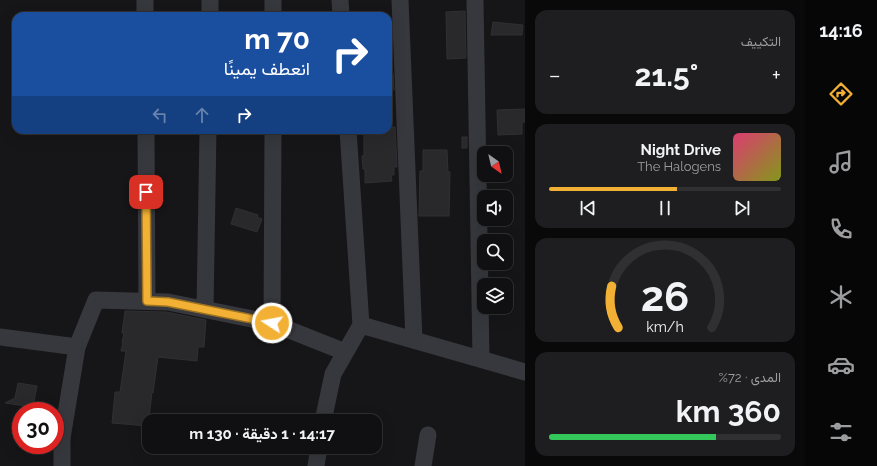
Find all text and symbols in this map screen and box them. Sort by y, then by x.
text: 14:16 [819,20,863,41]
text: 70 m [244,23,310,56]
icon: right [324,28,376,80]
text: التكييف [741,34,781,49]
text: انعطف يمينًا [224,58,310,79]
text: 21.5° [635,58,698,93]
text: − [549,62,561,88]
text: + [772,62,781,88]
icon: directions [827,80,855,108]
icon: left [149,104,171,126]
icon: ahead [191,104,213,126]
icon: right [233,104,255,126]
text: Night Drive [641,141,721,159]
north arrow [477,146,513,182]
map controls [477,146,513,314]
icon: music [827,148,855,176]
text: The Halogens [637,159,721,174]
pin [129,175,163,209]
icon: arrive [135,181,157,203]
button: sound [477,190,513,226]
icon: previous [577,197,599,219]
icon: pause [654,197,676,219]
icon: next [731,197,753,219]
icon: phone [827,215,855,243]
button: search [477,234,513,270]
text: 26 [641,272,689,321]
button: layers [477,278,513,314]
icon: climate [827,283,855,311]
position arrow [251,302,293,344]
text: km/h [646,319,684,335]
icon: car [827,351,855,379]
text: المدى · 72% [719,370,781,385]
text: 360 km [676,394,781,429]
speed limit sign: 30 [12,402,64,454]
icon: filters [827,418,855,446]
text: 14:17 · 1 دقيقة · 130 m [189,425,335,443]

